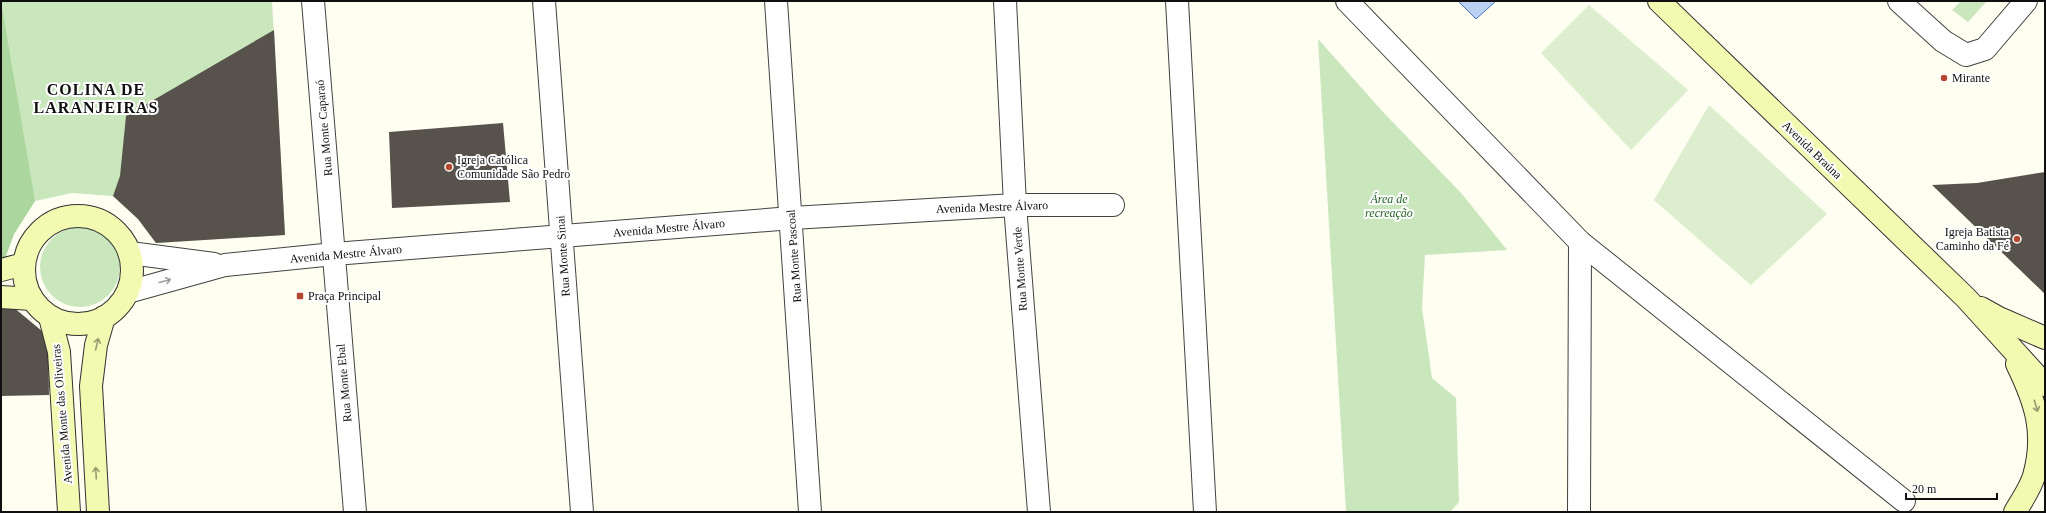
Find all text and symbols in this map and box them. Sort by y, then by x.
place label: Mirante [1952,71,1990,85]
marker: Mirante [1939,73,1949,83]
street label: Rua Monte Caparaó [313,79,335,177]
district label: COLINA DE LARANJEIRAS [34,81,158,116]
street label: Avenida Braúna [1779,118,1845,182]
place label: Igreja Católica Comunidade São Pedro [457,153,570,181]
marker: Igreja Católica Comunidade São Pedro [444,162,454,172]
park label: Área de recreação [1365,192,1413,220]
street label: Avenida Mestre Álvaro [936,198,1048,216]
street label: Rua Monte Pascoal [784,208,804,303]
street label: Rua Monte Sinai [553,214,573,297]
street label: Avenida Mestre Álvaro [612,216,726,240]
place label: Igreja Batista Caminho da Fé [1936,225,2010,253]
street label: Rua Monte Verde [1010,226,1030,312]
marker: Igreja Batista Caminho da Fé [2012,234,2022,244]
street label: Avenida Mestre Álvaro [289,242,403,266]
one-way arrow [158,277,171,285]
place label: Praça Principal [308,289,382,303]
marker: Praça Principal [295,291,305,301]
one-way arrow [93,337,101,350]
street label: Avenida Monte das Oliveiras [49,343,75,484]
street label: Rua Monte Ebal [334,343,354,423]
one-way arrow [2033,399,2040,412]
one-way arrow [93,467,100,480]
scale bar [1906,475,1997,501]
text: 20 m [1912,482,1937,496]

